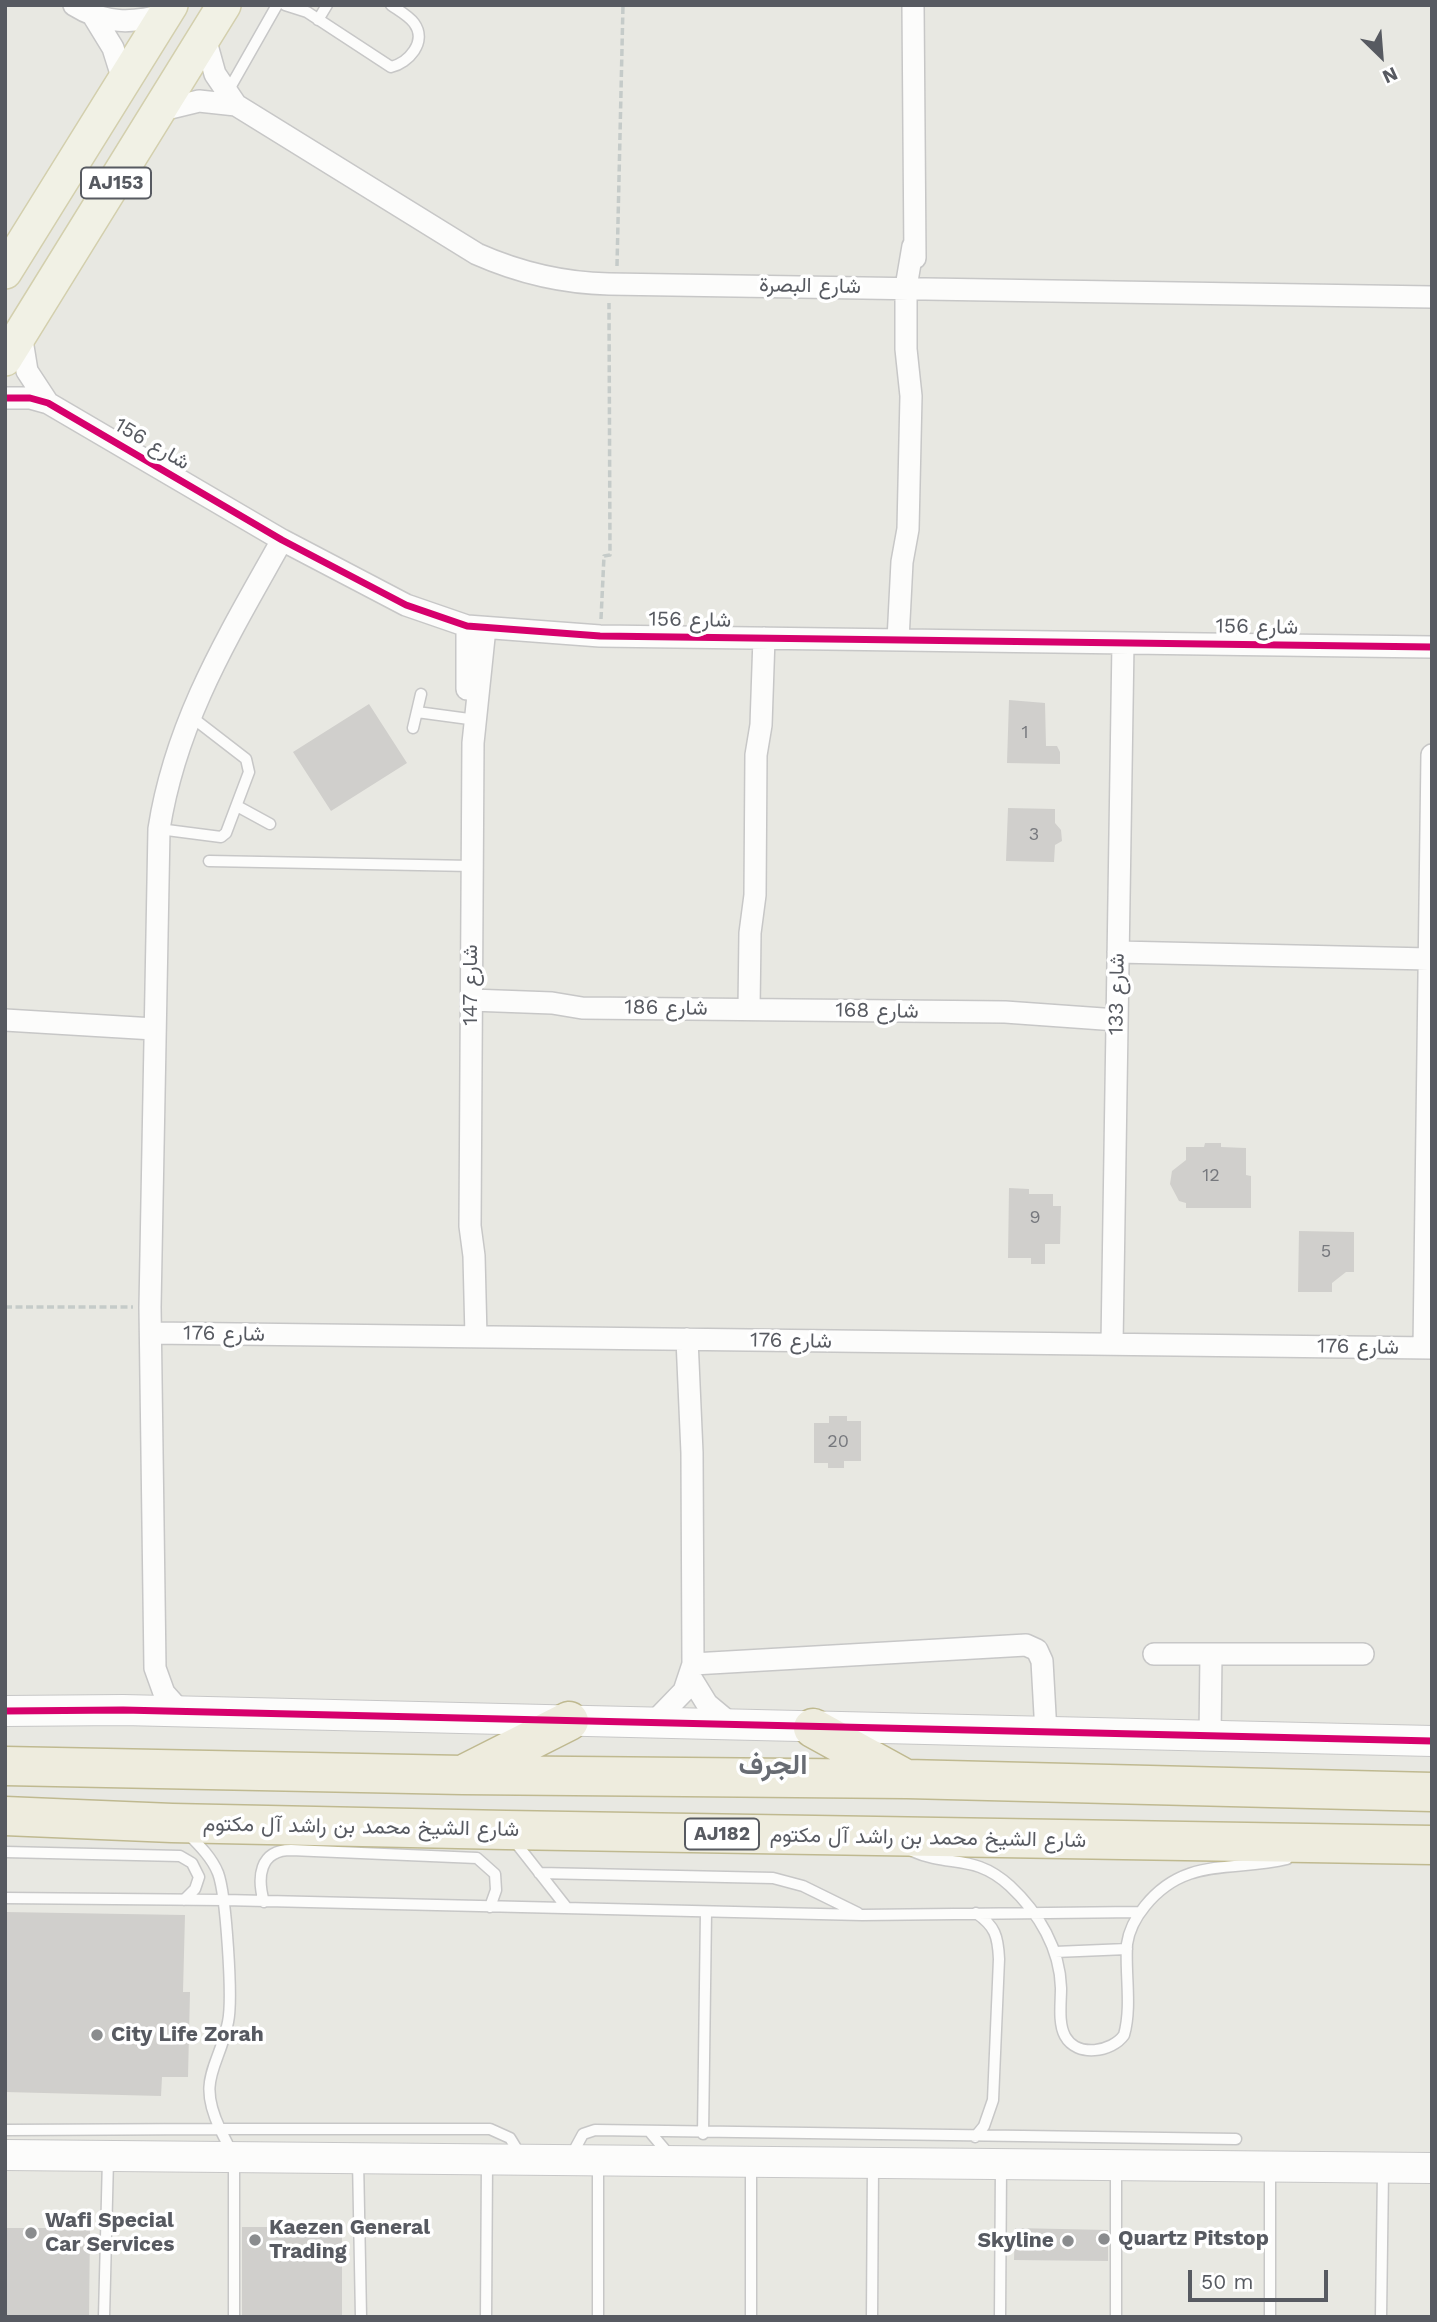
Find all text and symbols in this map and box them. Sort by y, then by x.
north arrow [1346,21,1416,91]
text: N [1379,62,1401,89]
road number: AJ153 [81,168,151,198]
street label: شارع البصرة [759,273,861,299]
street label: شارع 156 [110,412,194,476]
street label: شارع 156 [648,607,732,633]
street label: شارع 156 [1215,614,1299,640]
house number: 1 [1021,722,1029,744]
house number: 3 [1029,824,1039,846]
street label: شارع 147 [458,944,484,1026]
street label: شارع 133 [1104,953,1130,1035]
street label: شارع 186 [624,995,708,1021]
street label: شارع 168 [835,998,919,1024]
house number: 12 [1202,1165,1220,1187]
house number: 9 [1029,1207,1041,1229]
house number: 5 [1321,1241,1331,1263]
street label: شارع 176 [183,1321,265,1347]
street label: شارع 176 [750,1328,832,1354]
street label: شارع 176 [1317,1334,1399,1360]
house number: 20 [827,1431,849,1453]
district label: الجرف [739,1749,807,1783]
street label: شارع الشيخ محمد بن راشد آل مكتوم [203,1812,519,1842]
road number: AJ182 [685,1818,759,1850]
street label: شارع الشيخ محمد بن راشد آل مكتوم [770,1823,1086,1853]
place label: City Life Zorah [111,2022,264,2048]
marker: City Life Zorah [89,2027,105,2043]
place label: Wafi Special Car Services [45,2208,174,2258]
place label: Kaezen General Trading [269,2215,430,2265]
marker: Wafi Special Car Services [23,2225,39,2241]
place label: Quartz Pitstop [1118,2226,1269,2252]
place label: Skyline [977,2228,1054,2254]
marker: Quartz Pitstop [1096,2231,1112,2247]
marker: Kaezen General Trading [247,2232,263,2248]
marker: Skyline [1060,2233,1076,2249]
scale bar [1192,2256,1332,2300]
text: 50 m [1201,2269,1253,2294]

